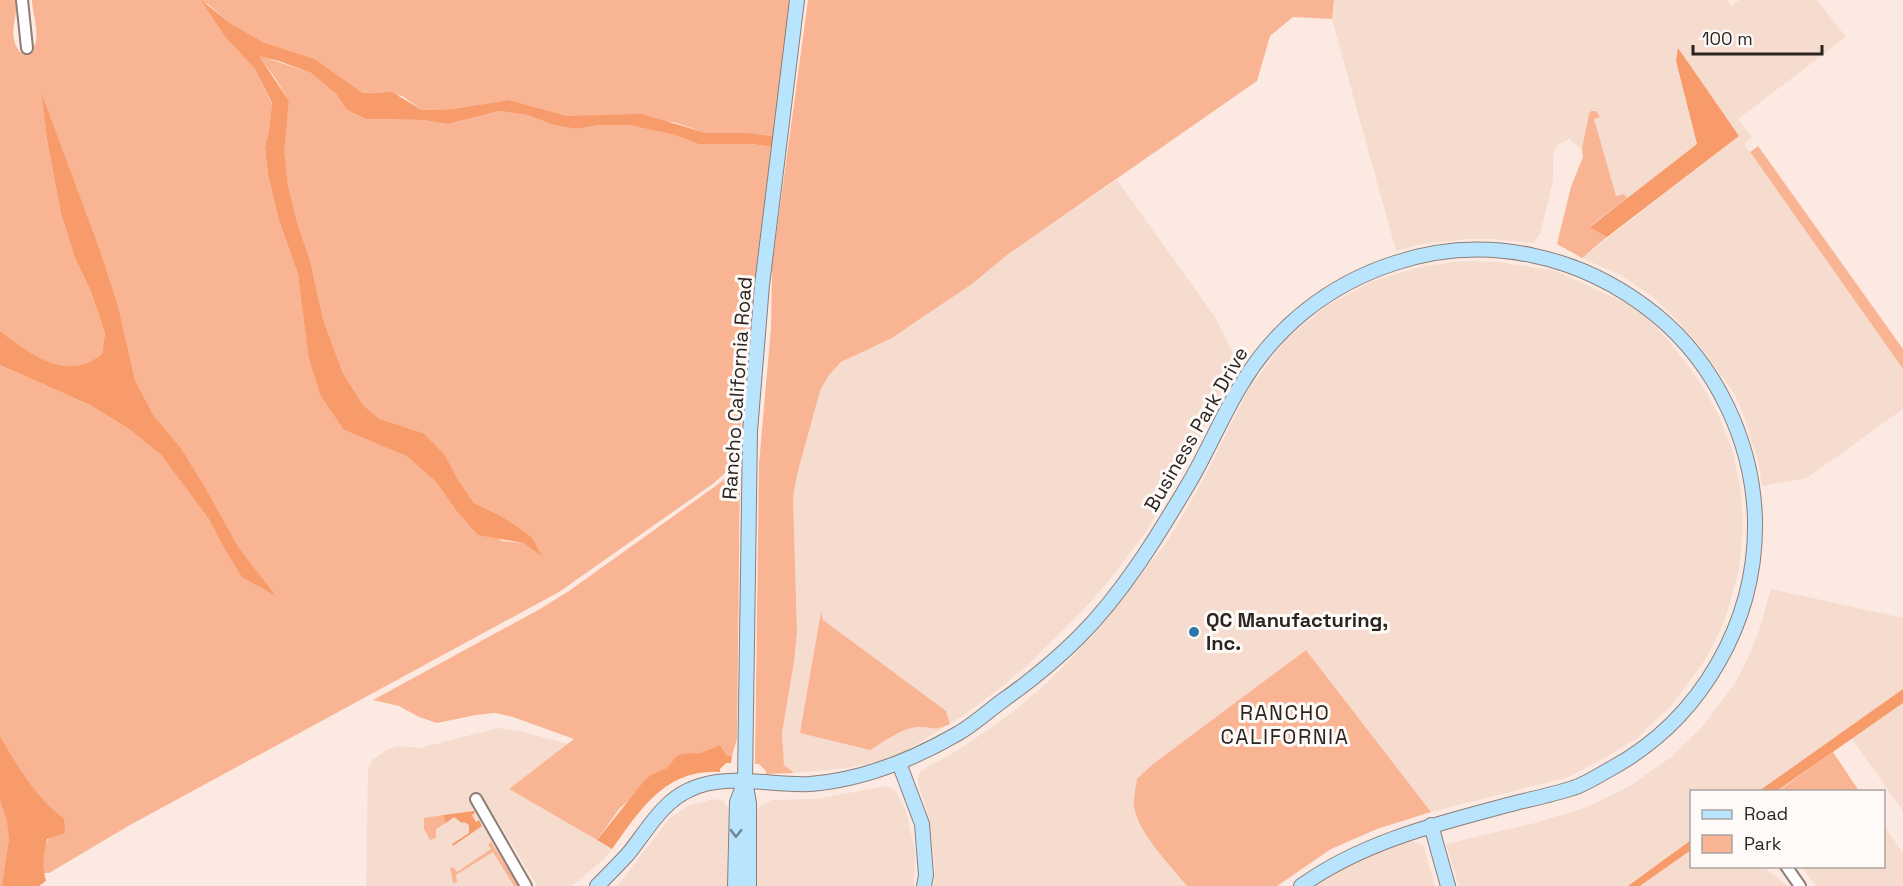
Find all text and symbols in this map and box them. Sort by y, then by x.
scale bar [1693,18,1822,56]
text: 100 m [1702,27,1753,50]
street label: Rancho California Road [716,276,758,500]
street label: Business Park Drive [1138,342,1254,516]
place label: QC Manufacturing, Inc. [1206,607,1388,656]
marker: QC Manufacturing, Inc. [1187,625,1201,639]
district label: RANCHO CALIFORNIA [1221,699,1349,750]
legend [1690,790,1885,868]
text: Road [1744,802,1788,825]
one-way arrow [730,828,742,837]
text: Park [1744,832,1782,855]

